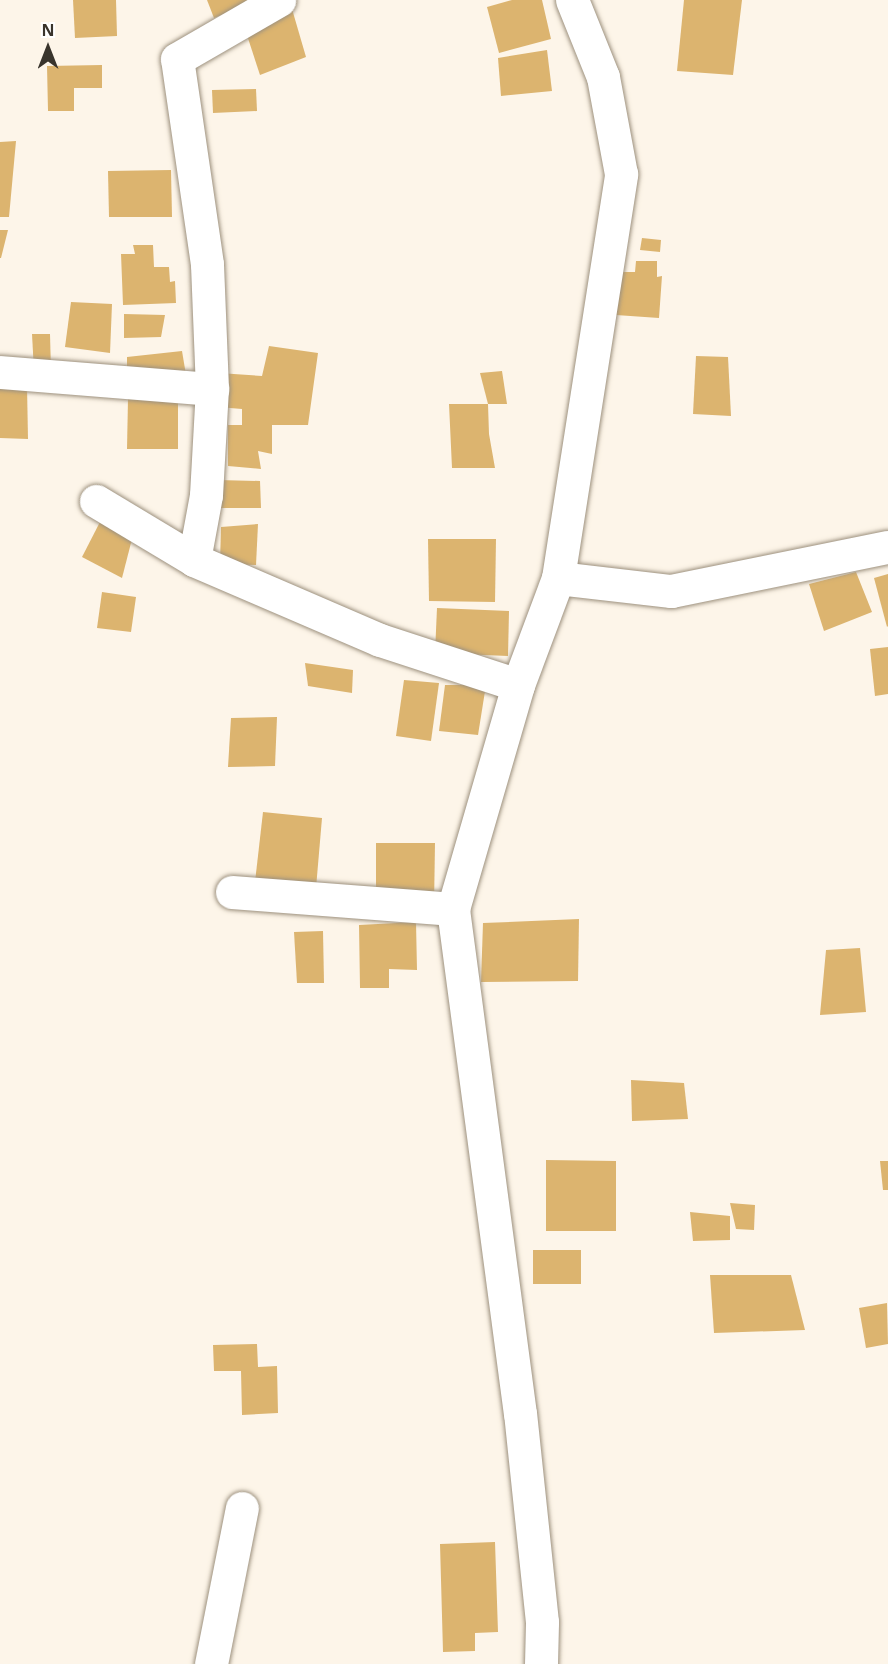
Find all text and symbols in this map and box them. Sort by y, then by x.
north arrow [18,18,78,78]
text: N [41,19,55,41]

